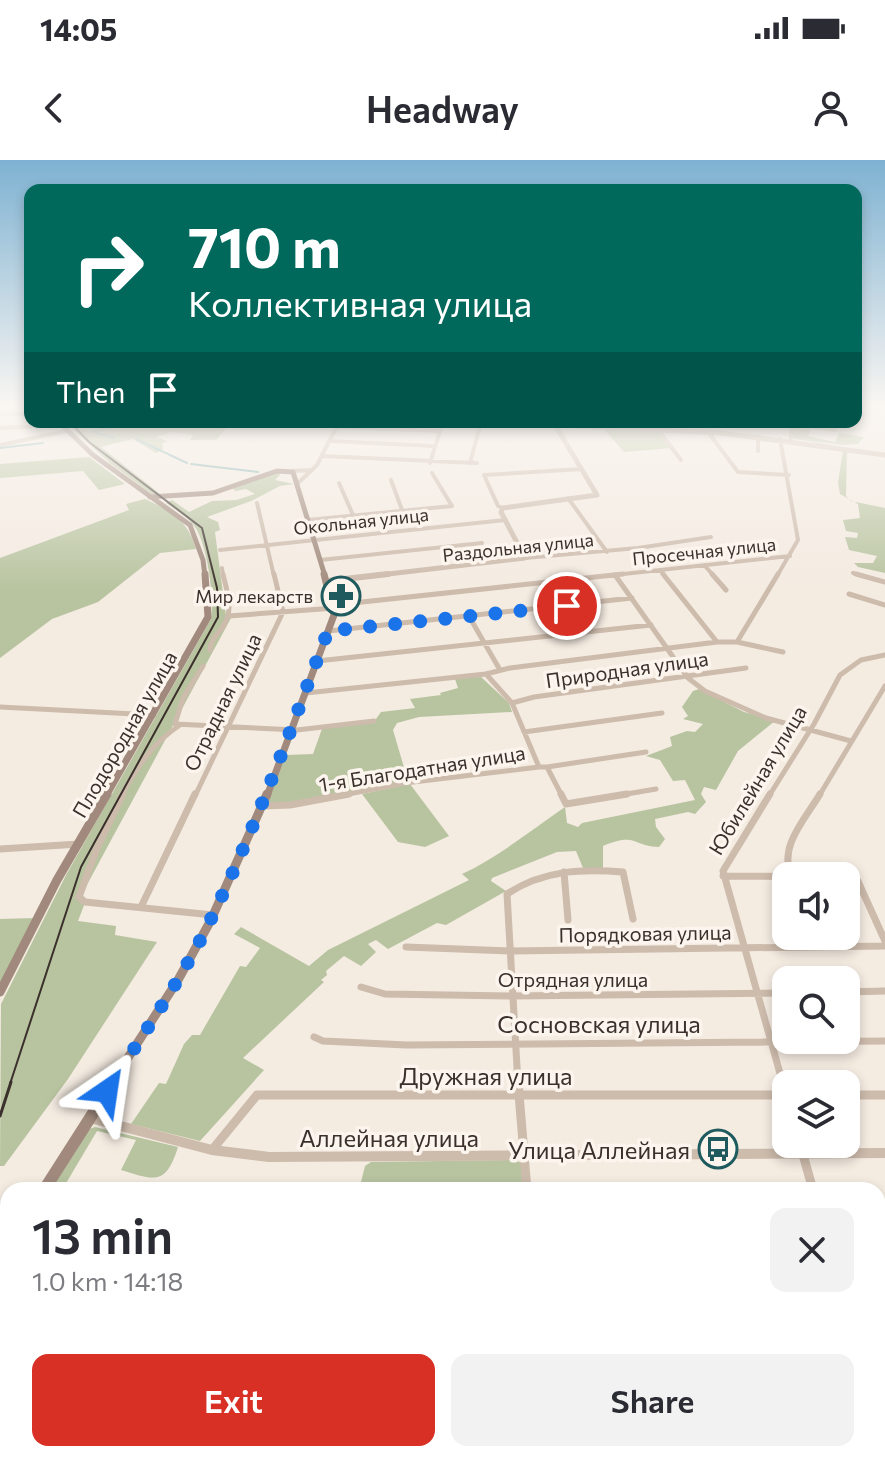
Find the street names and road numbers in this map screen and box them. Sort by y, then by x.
street label: Окольная улица [292,503,430,539]
street label: Раздольная улица [441,528,595,566]
street label: Просечная улица [631,533,777,569]
street label: Отрадная улица [178,629,266,775]
street label: Природная улица [544,646,710,692]
street label: Плодородная улица [67,647,181,821]
street label: Юбилейная улица [703,701,811,859]
street label: 1-я Благодатная улица [317,740,527,796]
street label: Порядковая улица [558,919,732,947]
street label: Отрядная улица [498,967,648,991]
street label: Сосновская улица [497,1009,701,1038]
street label: Дружная улица [400,1061,572,1090]
street label: Аллейная улица [299,1123,479,1152]

